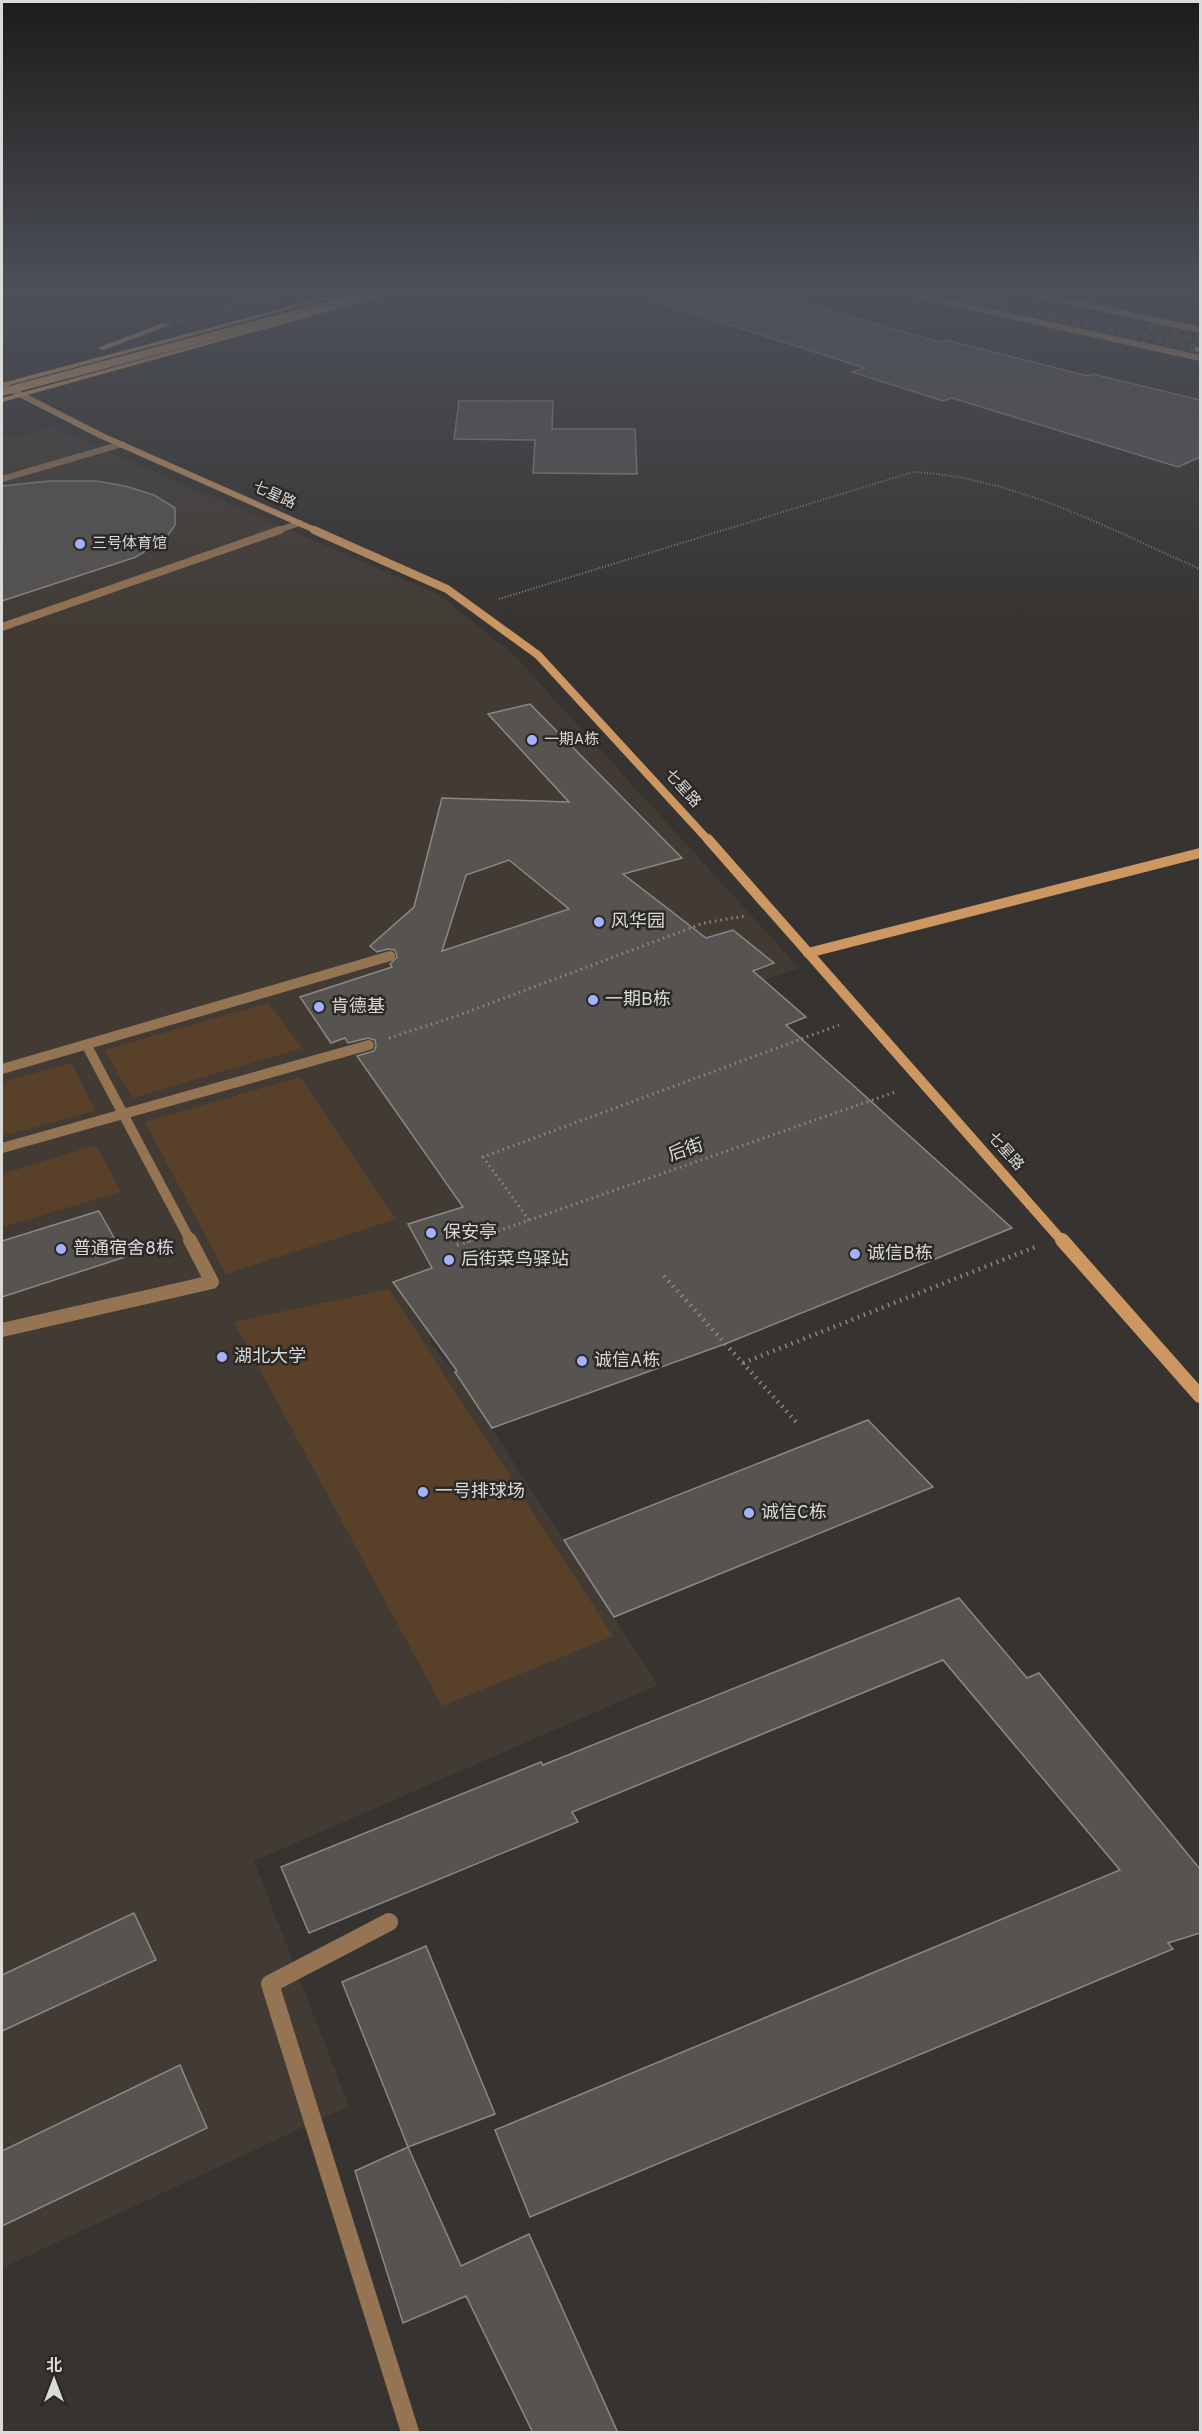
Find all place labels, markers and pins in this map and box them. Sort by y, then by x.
place label: 三号体育馆 [92,535,167,554]
marker: 三号体育馆 [73,537,87,551]
place label: 一期A栋 [544,730,599,750]
marker: 一期A栋 [525,733,539,747]
place label: 风华园 [611,911,665,934]
marker: 风华园 [592,915,606,929]
place label: 一期B栋 [605,989,671,1012]
marker: 一期B栋 [586,993,600,1007]
place label: 肯德基 [331,996,385,1019]
marker: 肯德基 [312,1000,326,1014]
place label: 保安亭 [443,1222,497,1245]
marker: 保安亭 [424,1226,438,1240]
place label: 普通宿舍8栋 [73,1238,174,1261]
marker: 普通宿舍8栋 [54,1242,68,1256]
place label: 诚信B栋 [867,1243,933,1266]
marker: 诚信B栋 [848,1247,862,1261]
place label: 后街菜鸟驿站 [461,1249,569,1272]
marker: 后街菜鸟驿站 [442,1253,456,1267]
place label: 湖北大学 [234,1346,306,1369]
marker: 湖北大学 [215,1350,229,1364]
place label: 诚信A栋 [594,1350,660,1373]
marker: 诚信A栋 [575,1354,589,1368]
place label: 一号排球场 [435,1481,525,1504]
marker: 一号排球场 [416,1485,430,1499]
place label: 诚信C栋 [761,1502,827,1525]
marker: 诚信C栋 [742,1506,756,1520]

